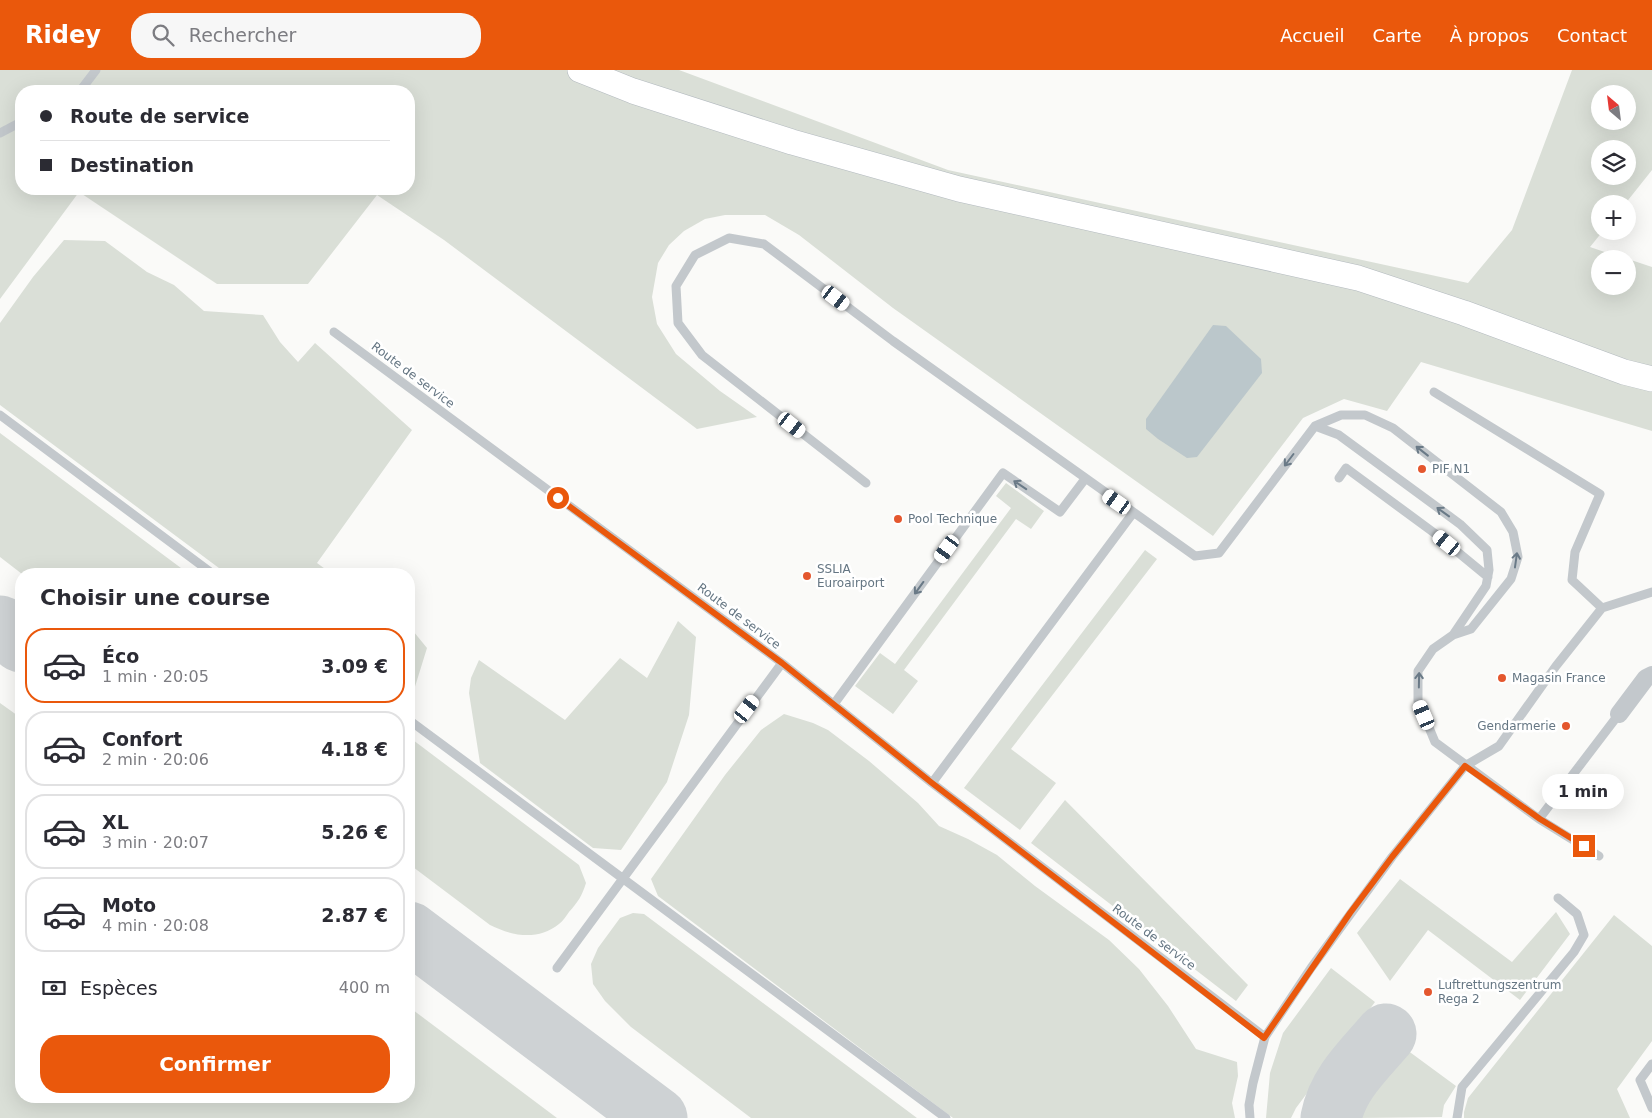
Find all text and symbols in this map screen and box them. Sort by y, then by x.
search box [131,13,481,58]
text: Ridey [25,21,101,49]
icon: search [149,21,177,49]
text: Rechercher [189,24,296,46]
text: Accueil [1280,25,1345,46]
text: Carte [1373,25,1422,46]
text: À propos [1450,25,1529,46]
text: Contact [1557,25,1627,46]
north arrow [1591,85,1636,130]
map controls [1591,85,1636,295]
text: Route de service [70,105,250,127]
button: layers [1591,140,1636,185]
text: Destination [70,154,194,176]
button: + [1591,195,1636,240]
button: − [1591,250,1636,295]
car [819,283,852,313]
street label: Route de service [369,339,457,411]
car [775,410,808,440]
one-way arrow [1416,445,1429,456]
one-way arrow [1284,453,1295,466]
place label: PIF N1 [1432,462,1470,476]
marker: PIF N1 [1416,463,1428,475]
one-way arrow [1013,480,1027,490]
route start [547,487,569,509]
car [1100,487,1133,517]
one-way arrow [1436,507,1450,517]
place label: Pool Technique [908,512,997,526]
marker: Pool Technique [892,513,904,525]
car [1430,528,1463,558]
car [932,532,961,566]
one-way arrow [1511,552,1521,568]
place label: SSLIA Euroairport [817,562,885,590]
marker: SSLIA Euroairport [801,570,813,582]
street label: Route de service [695,580,783,652]
one-way arrow [913,581,924,594]
text: Choisir une course [40,585,270,610]
icon: car [42,643,87,688]
text: Éco [102,645,139,667]
text: 3.09 € [321,655,388,677]
text: 1 min · 20:05 [102,667,209,686]
place label: Magasin France [1512,671,1606,685]
one-way arrow [1414,672,1423,688]
marker: Magasin France [1496,672,1508,684]
car [731,693,762,725]
car [1411,698,1436,732]
place label: Gendarmerie [1477,719,1556,733]
marker: Gendarmerie [1560,720,1572,732]
icon: car [42,726,87,771]
text: Confort [102,728,182,750]
text: 4.18 € [321,738,388,760]
text: 2 min · 20:06 [102,750,209,769]
callout: 1 min [1543,774,1625,808]
text: 1 min [1558,782,1608,801]
icon: car [42,809,87,854]
text: XL [102,811,129,833]
text: 5.26 € [321,821,388,843]
text: 3 min · 20:07 [102,833,209,852]
route end [1573,835,1595,857]
icon: car [42,892,87,937]
text: Moto [102,894,156,916]
street label: Route de service [1110,901,1198,973]
text: 2.87 € [321,904,388,926]
text: 4 min · 20:08 [102,916,209,935]
icon: cash [40,974,68,1002]
text: Espèces [80,977,158,999]
text: 400 m [339,978,390,997]
place label: Luftrettungszentrum Rega 2 [1438,978,1562,1006]
marker: Luftrettungszentrum Rega 2 [1422,986,1434,998]
button: Confirmer [40,1035,390,1093]

